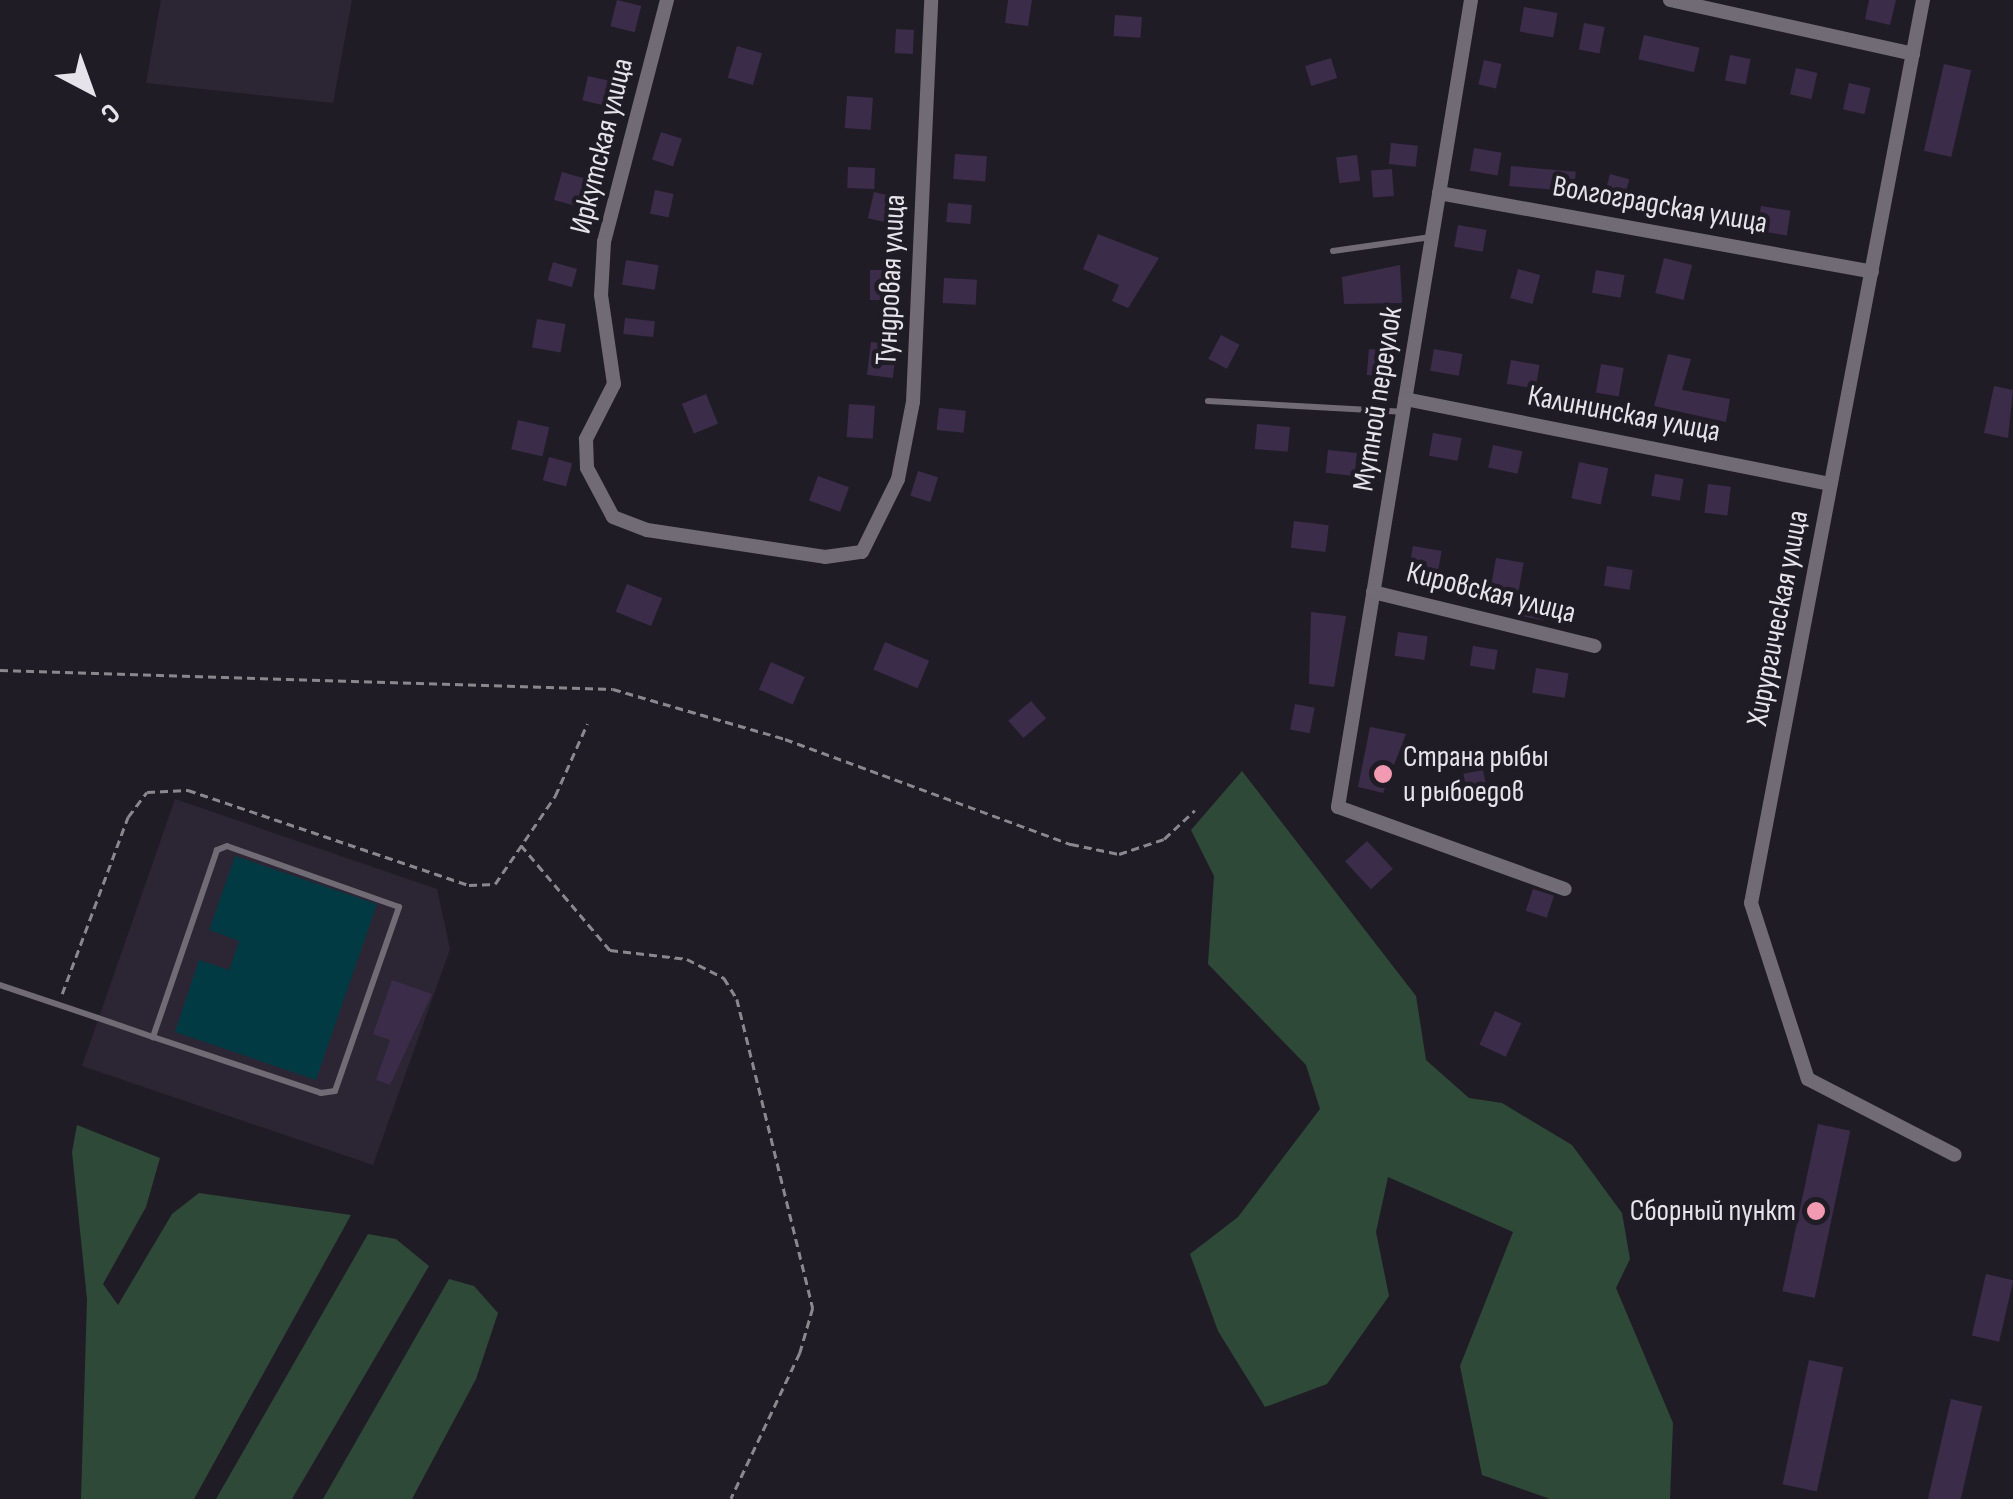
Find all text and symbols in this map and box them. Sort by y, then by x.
north arrow [40,40,140,140]
street label: Иркутская улица [563,55,641,237]
text: С [94,96,126,130]
street label: Волгоградская улица [1550,168,1770,242]
street label: Тундровая улица [869,194,913,366]
street label: Мутной переулок [1346,304,1410,494]
street label: Калининская улица [1525,378,1723,450]
street label: Хирургическая улица [1739,507,1817,729]
street label: Кировская улица [1403,555,1579,631]
place label: Страна рыбы и рыбоедов [1403,739,1549,810]
marker: Страна рыбы и рыбоедов [1372,763,1394,785]
place label: Сборный пункт [1630,1193,1796,1229]
marker: Сборный пункт [1805,1200,1827,1222]

